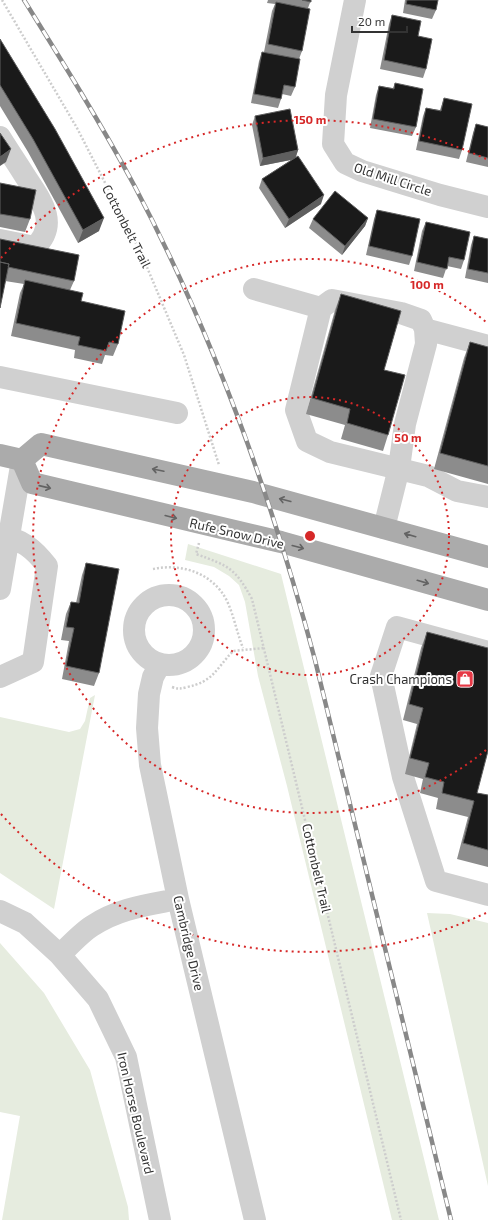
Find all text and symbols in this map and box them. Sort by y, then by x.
scale bar [352,8,407,34]
text: 20 m [358,14,385,28]
text: 150 m [294,112,326,126]
street label: Old Mill Circle [352,159,434,199]
street label: Cottonbelt Trail [99,182,155,270]
text: 100 m [410,277,444,291]
text: 50 m [394,430,422,444]
one-way arrow [152,465,165,473]
one-way arrow [38,483,51,491]
one-way arrow [278,496,291,504]
one-way arrow [165,514,178,522]
street label: Rufe Snow Drive [188,514,286,552]
centre of rings [303,529,317,543]
one-way arrow [404,531,417,538]
one-way arrow [291,544,304,551]
one-way arrow [416,579,429,586]
shop icon: Crash Champions [455,669,475,689]
place label: Crash Champions [349,671,452,687]
street label: Cottonbelt Trail [299,822,335,914]
street label: Cambridge Drive [170,894,208,992]
street label: Iron Horse Boulevard [114,1051,158,1175]

